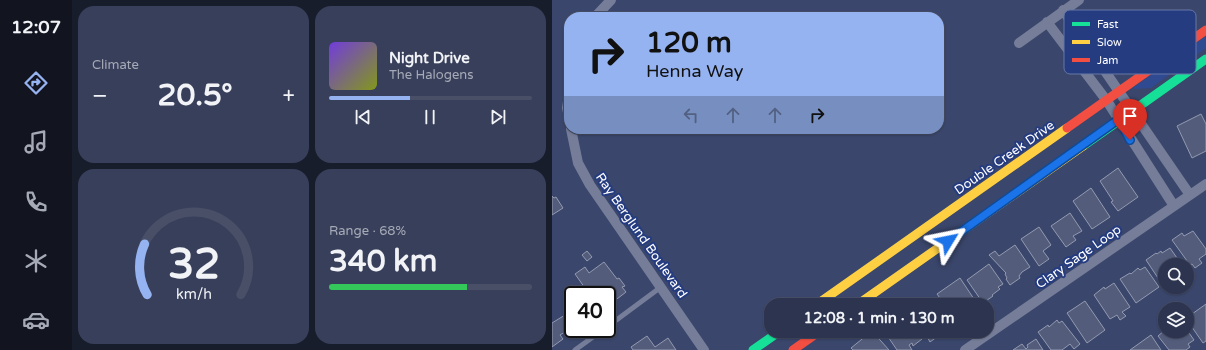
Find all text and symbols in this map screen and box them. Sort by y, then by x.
legend [1064,10,1196,74]
text: 12:07 [11,16,61,38]
text: Fast [1097,18,1118,31]
text: 120 m [646,26,732,60]
icon: right [580,28,632,80]
text: Slow [1097,36,1122,49]
text: Night Drive [389,49,470,67]
text: Jam [1097,54,1118,67]
text: Climate [92,57,139,73]
text: Henna Way [646,60,743,82]
text: The Halogens [389,67,473,83]
icon: directions [22,69,50,97]
text: 20.5° [158,77,233,114]
text: − [92,83,108,109]
text: + [283,83,295,109]
pin [1113,99,1147,140]
icon: left [680,104,702,126]
icon: ahead [722,104,744,126]
icon: ahead [764,104,786,126]
icon: right [806,104,828,126]
icon: arrive [1119,105,1141,127]
icon: previous [352,106,374,128]
icon: pause [419,106,441,128]
icon: next [487,106,509,128]
street label: Double Creek Drive [951,117,1058,198]
icon: music [22,128,50,156]
street label: Ray Berglund Boulevard [592,170,691,301]
icon: phone [22,188,50,216]
position arrow [927,220,969,262]
street label: Clary Sage Loop [1033,221,1124,292]
text: Range · 68% [329,223,406,239]
text: 32 [167,239,220,289]
text: 340 km [329,243,437,280]
icon: climate [22,247,50,275]
map controls [1158,258,1194,338]
button: search [1158,258,1194,294]
text: km/h [176,285,211,302]
speed limit sign: 40 [564,286,616,338]
button: layers [1158,302,1194,338]
icon: car [22,306,50,334]
text: 12:08 · 1 min · 130 m [804,309,954,327]

